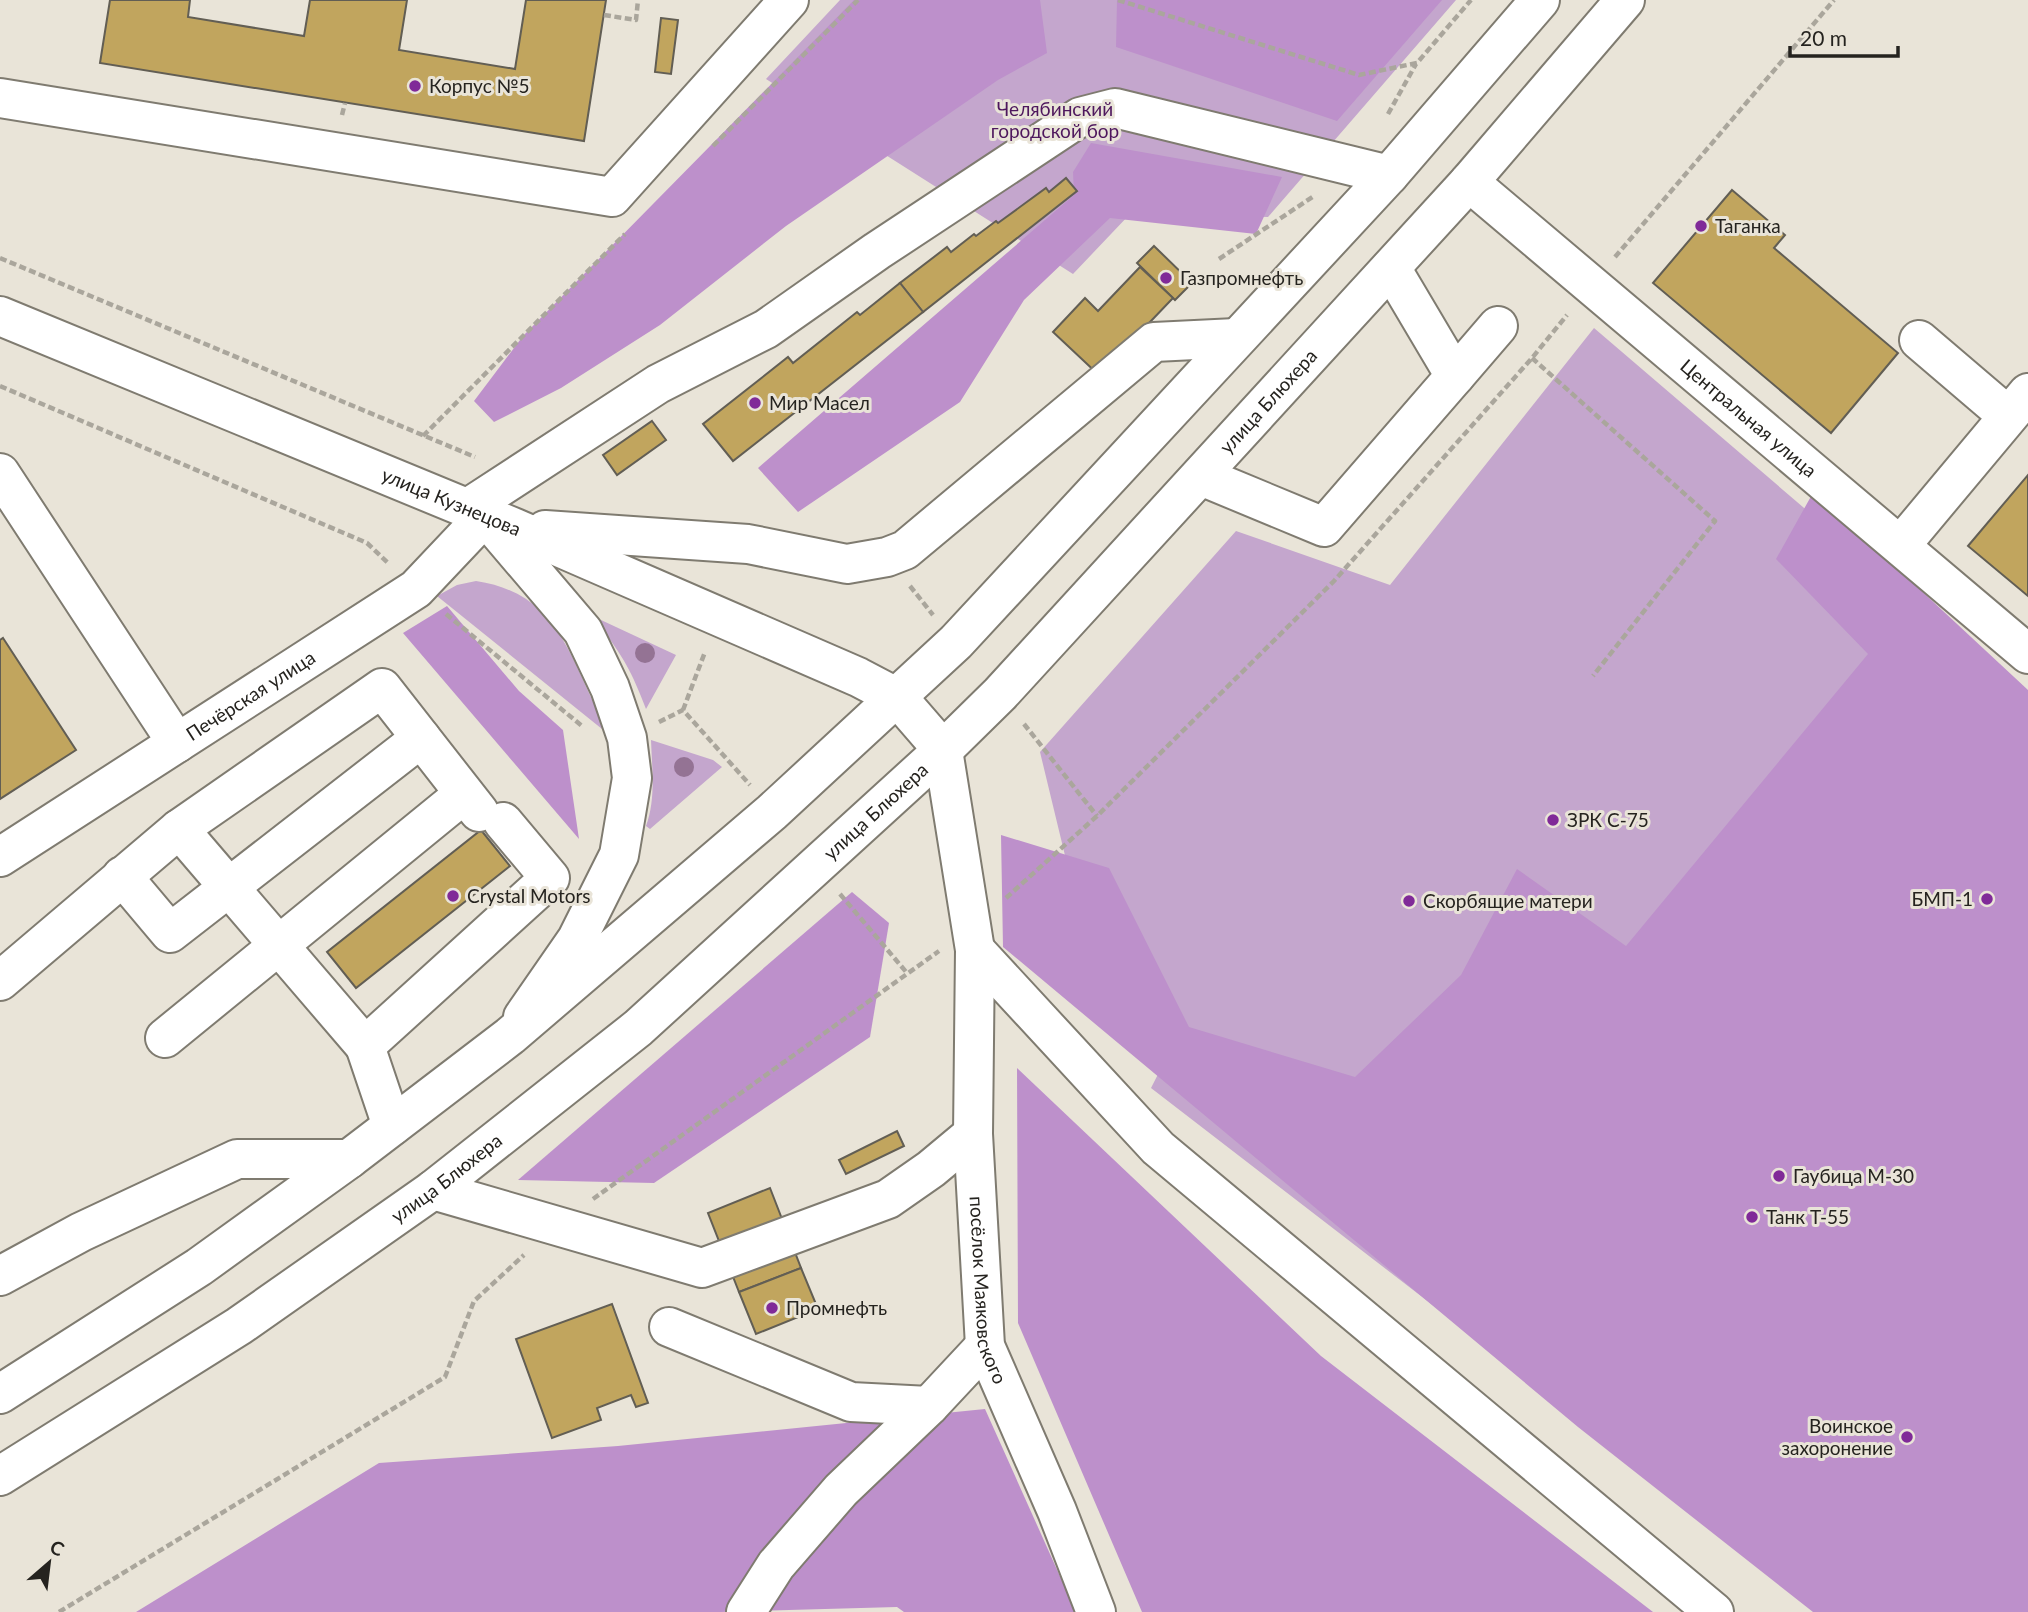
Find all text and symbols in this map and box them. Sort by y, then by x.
scale bar [1790,14,1898,58]
text: 20 m [1800,25,1847,50]
place label: Корпус №5 [429,74,530,97]
marker: Корпус №5 [407,78,423,94]
park label: Челябинский городской бор [991,97,1119,142]
place label: Таганка [1715,214,1781,237]
marker: Таганка [1693,218,1709,234]
place label: Газпромнефть [1180,266,1303,289]
marker: Газпромнефть [1158,270,1174,286]
street label: улица Блюхера [1214,344,1321,458]
street label: Центральная улица [1676,354,1822,482]
place label: Мир Масел [769,391,870,414]
marker: Мир Масел [747,395,763,411]
street label: улица Кузнецова [378,462,525,540]
street label: Печёрская улица [181,645,319,745]
street label: улица Блюхера [818,758,932,864]
place label: ЗРК С-75 [1567,808,1649,831]
marker: ЗРК С-75 [1545,812,1561,828]
place label: Crystal Motors [467,884,591,907]
place label: БМП-1 [1912,887,1973,910]
marker: Crystal Motors [445,888,461,904]
place label: Скорбящие матери [1423,889,1593,912]
marker: БМП-1 [1979,891,1995,907]
marker: Скорбящие матери [1401,893,1417,909]
street label: улица Блюхера [386,1128,506,1227]
place label: Гаубица М-30 [1793,1164,1914,1187]
marker: Гаубица М-30 [1771,1168,1787,1184]
street label: посёлок Маяковского [966,1195,1012,1387]
place label: Танк Т-55 [1766,1205,1849,1228]
marker: Танк Т-55 [1744,1209,1760,1225]
place label: Промнефть [786,1296,887,1319]
marker: Промнефть [764,1300,780,1316]
place label: Воинское захоронение [1781,1414,1893,1459]
marker: Воинское захоронение [1899,1429,1915,1445]
north arrow [14,1528,84,1598]
text: С [46,1534,69,1561]

